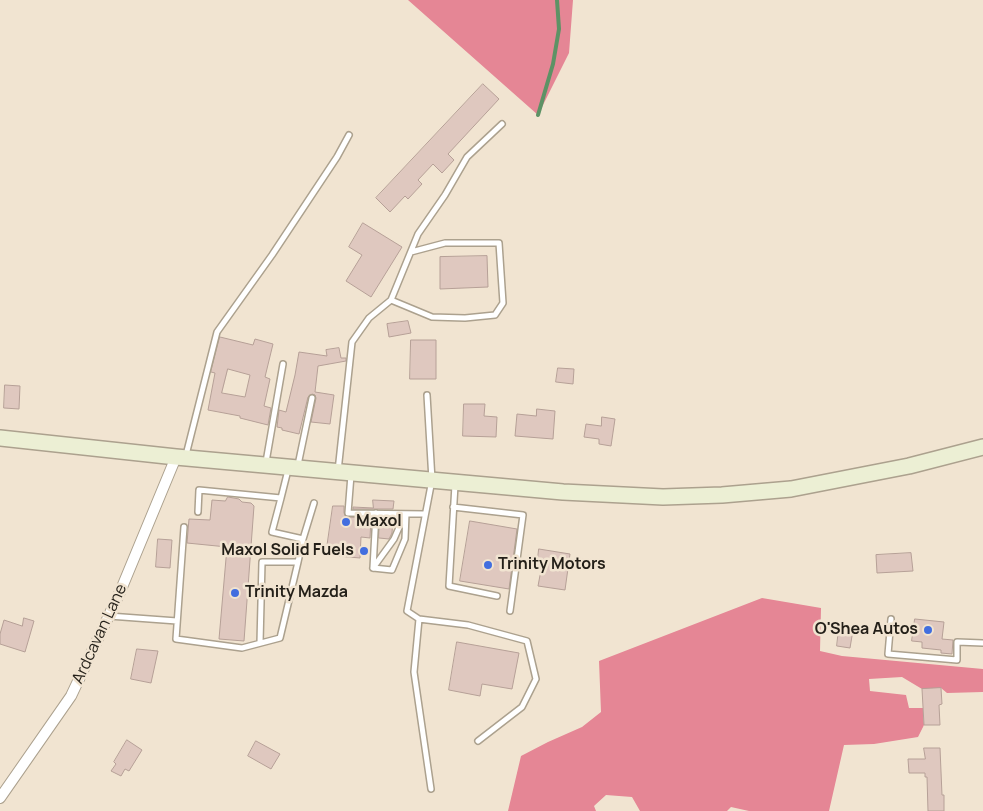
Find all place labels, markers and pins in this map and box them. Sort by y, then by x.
place label: Maxol [356,512,402,532]
marker: Maxol [340,516,352,528]
place label: Maxol Solid Fuels [221,541,354,561]
marker: Maxol Solid Fuels [358,545,370,557]
place label: Trinity Motors [498,555,606,575]
marker: Trinity Motors [482,559,494,571]
place label: Trinity Mazda [245,583,348,603]
marker: Trinity Mazda [229,587,241,599]
place label: O'Shea Autos [815,620,918,640]
marker: O'Shea Autos [922,624,934,636]

